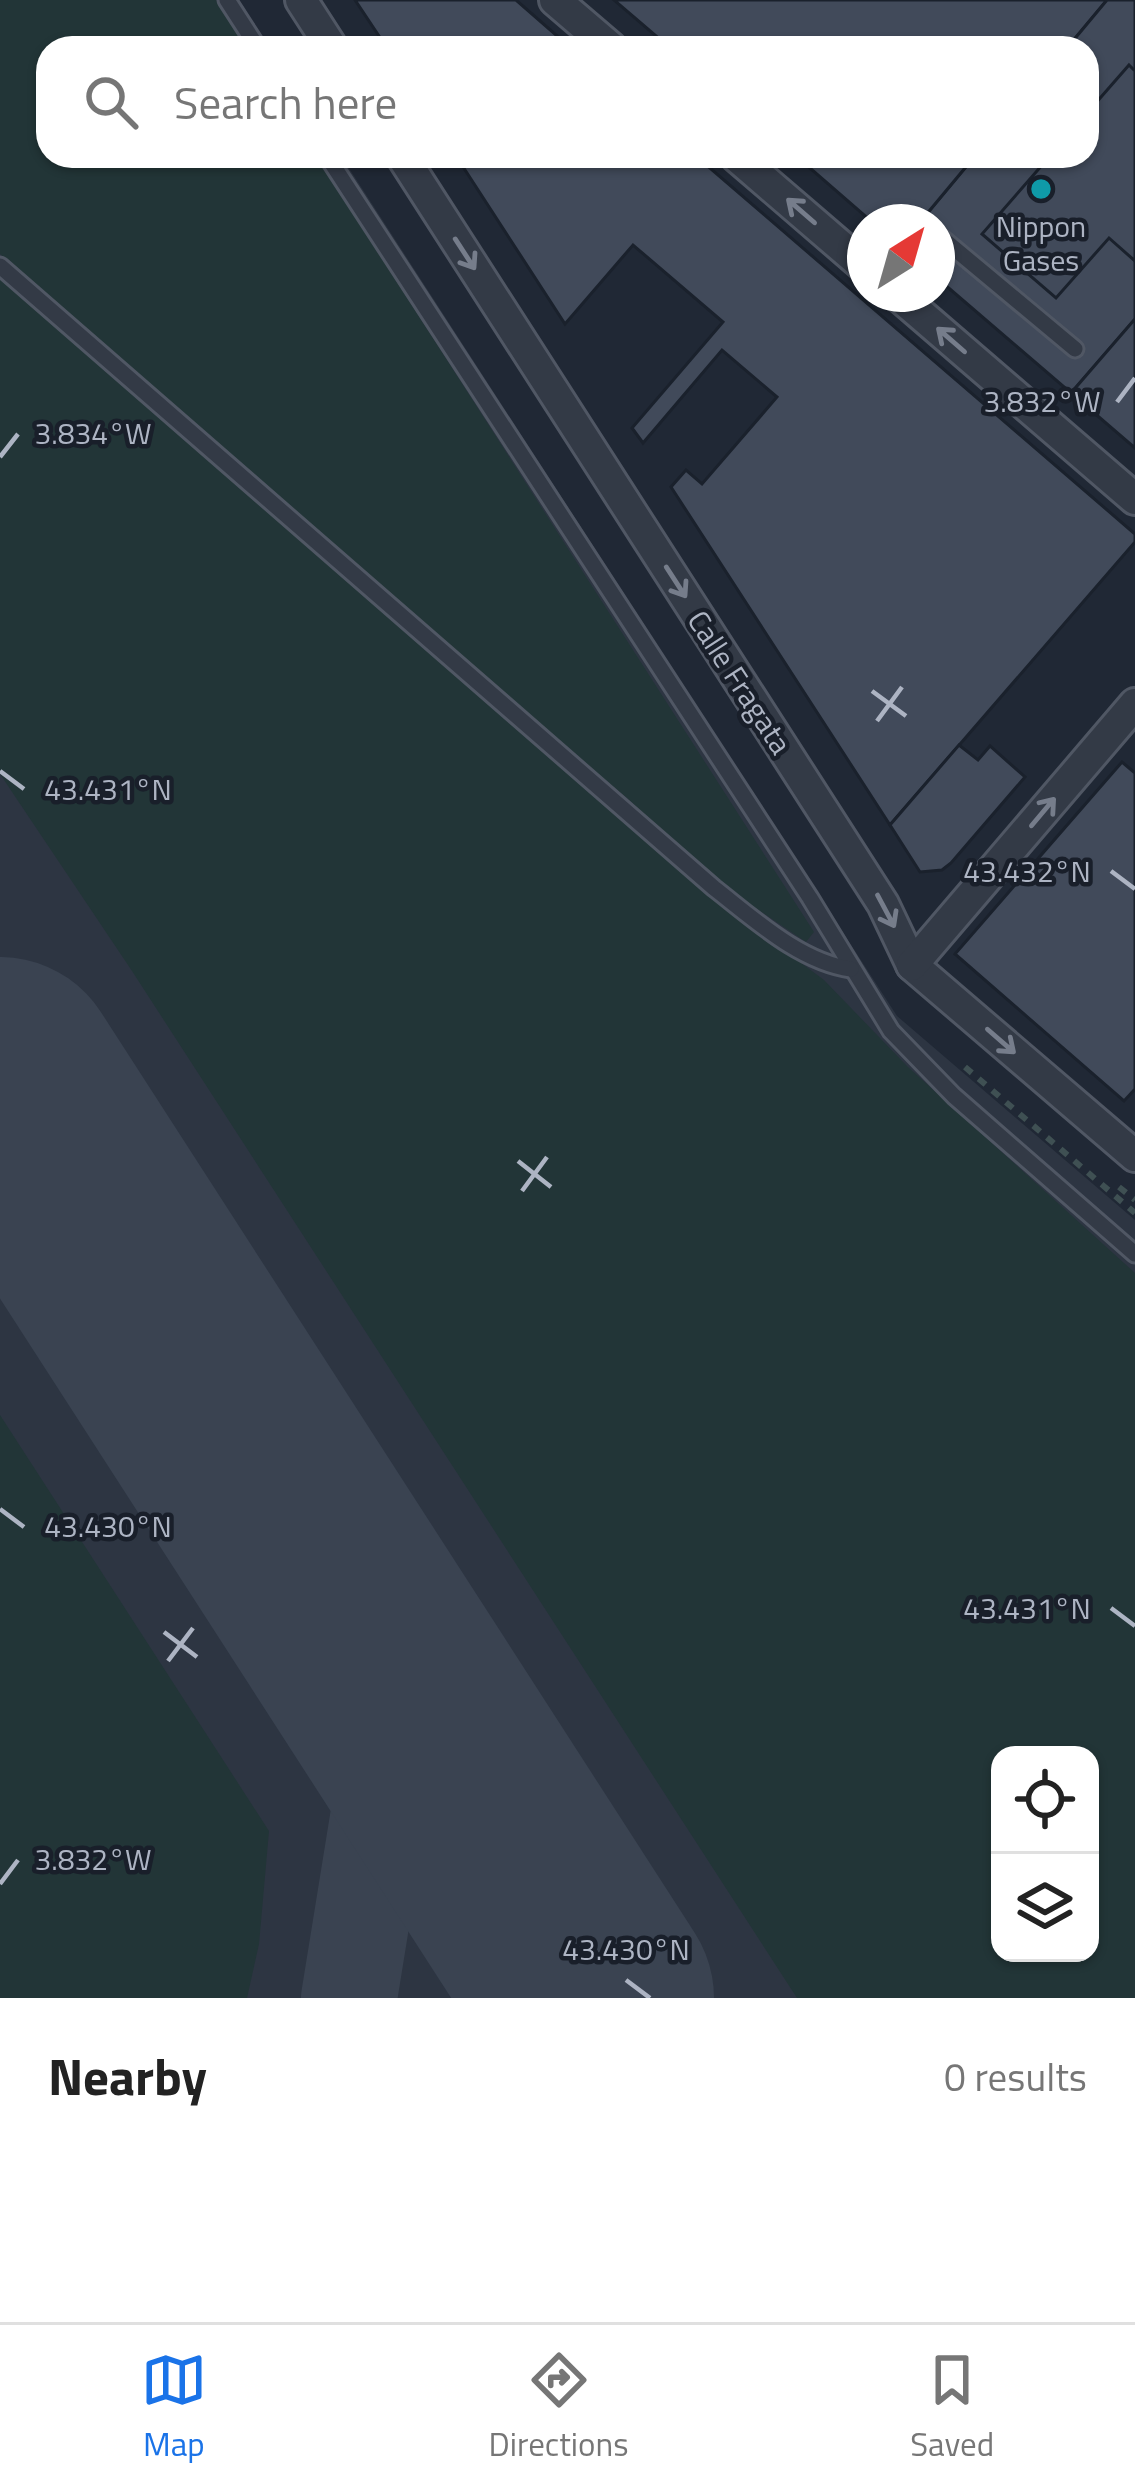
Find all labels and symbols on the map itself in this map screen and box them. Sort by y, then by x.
marker: Nippon Gases [1028,176,1054,202]
one-way arrow [786,198,817,226]
place label: Nippon Gases [996,203,1086,283]
north arrow [847,204,955,312]
one-way arrow [453,237,477,271]
one-way arrow [936,327,967,355]
text: 3.832°W [983,378,1101,424]
text: 3.834°W [34,410,152,456]
one-way arrow [664,565,689,599]
street label: Calle Fragata [676,601,804,763]
text: 43.431°N [44,766,172,812]
one-way arrow [1028,797,1056,828]
text: 43.432°N [963,848,1091,894]
one-way arrow [875,892,898,927]
one-way arrow [985,1027,1016,1054]
text: 43.430°N [44,1503,172,1549]
text: 43.431°N [963,1585,1091,1631]
text: 3.832°W [34,1836,152,1882]
text: 43.430°N [562,1926,690,1972]

